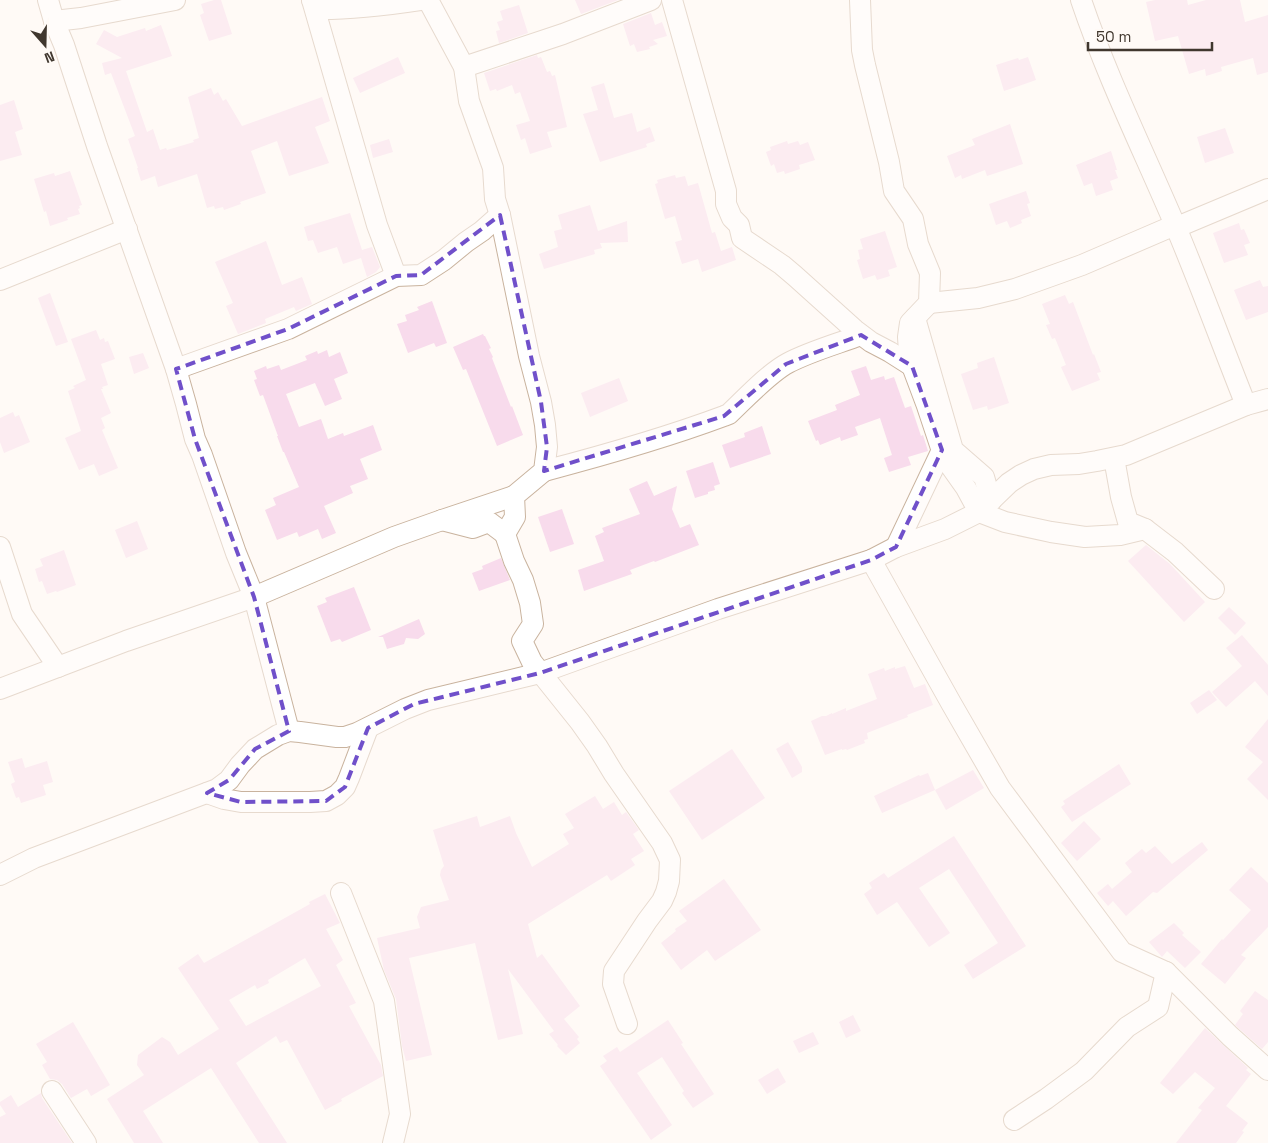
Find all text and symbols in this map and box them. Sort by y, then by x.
north arrow [20,20,70,70]
scale bar [1088,20,1212,52]
text: 50 m [1096,27,1131,46]
text: N [42,47,57,67]

